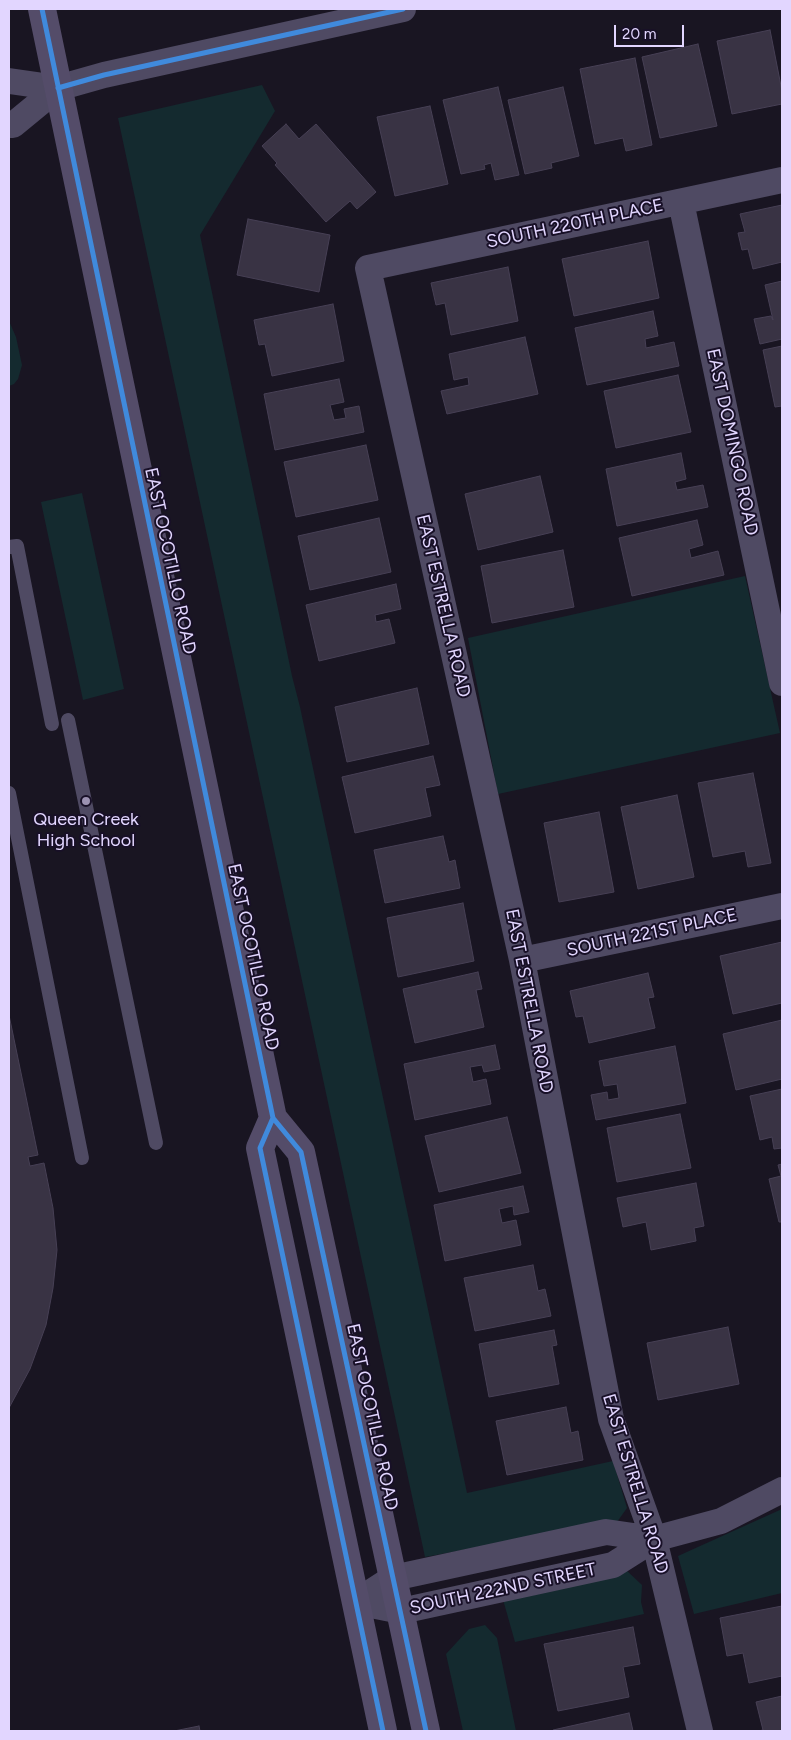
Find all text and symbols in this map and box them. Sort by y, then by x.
scale bar [616,15,686,47]
text: 20 m [622,25,656,43]
street label: SOUTH 220TH PLACE [485,195,665,253]
street label: EAST DOMINGO ROAD [702,347,762,537]
street label: EAST OCOTILLO ROAD [140,466,200,656]
street label: EAST ESTRELLA ROAD [411,512,475,700]
marker: Queen Creek High School [80,795,92,807]
place label: Queen Creek High School [33,809,139,852]
street label: EAST OCOTILLO ROAD [223,862,283,1052]
street label: SOUTH 221ST PLACE [565,904,739,962]
street label: EAST ESTRELLA ROAD [501,907,557,1095]
street label: EAST OCOTILLO ROAD [342,1322,402,1512]
street label: EAST ESTRELLA ROAD [597,1391,673,1577]
street label: SOUTH 222ND STREET [408,1559,598,1619]

